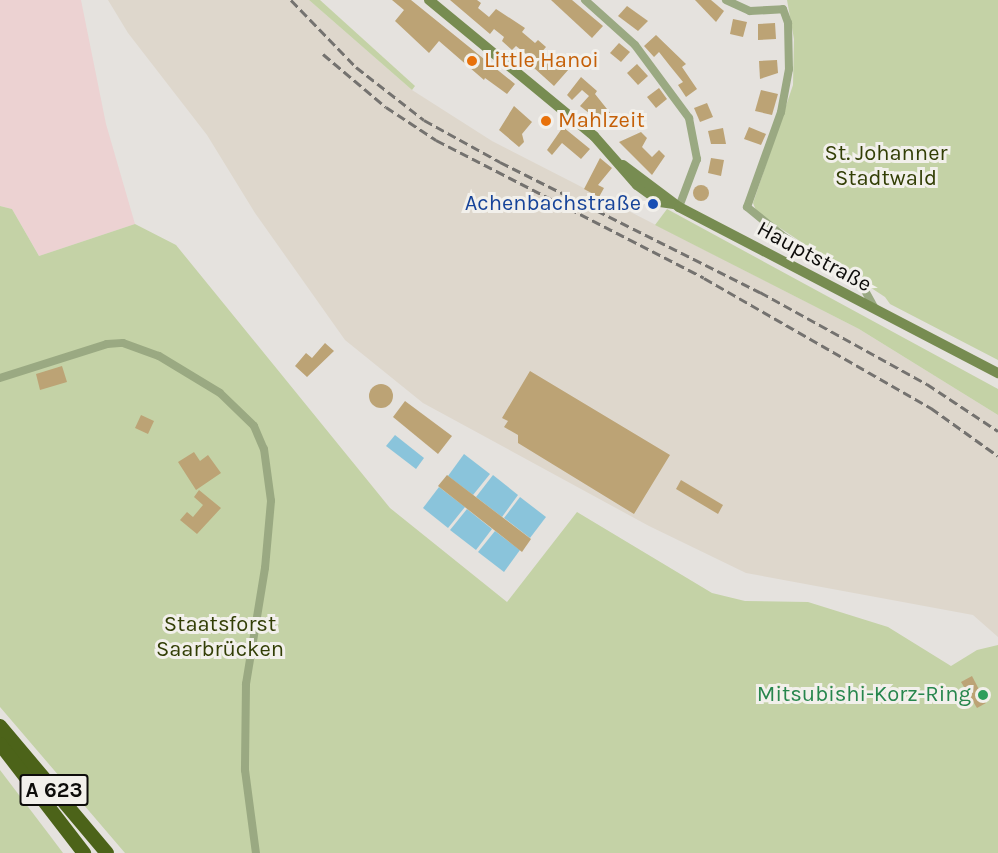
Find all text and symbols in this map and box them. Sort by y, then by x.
place label: Little Hanoi [484,48,599,74]
marker: Little Hanoi [465,54,479,68]
place label: Mahlzeit [558,108,645,134]
marker: Mahlzeit [539,114,553,128]
park label: St. Johanner Stadtwald [825,140,947,192]
place label: Achenbachstraße [465,191,641,217]
marker: Achenbachstraße [646,197,660,211]
street label: Hauptstraße [752,216,876,298]
park label: Staatsforst Saarbrücken [156,611,284,662]
place label: Mitsubishi-Korz-Ring [757,682,971,708]
marker: Mitsubishi-Korz-Ring [976,688,990,702]
road number: A 623 [20,772,88,808]

